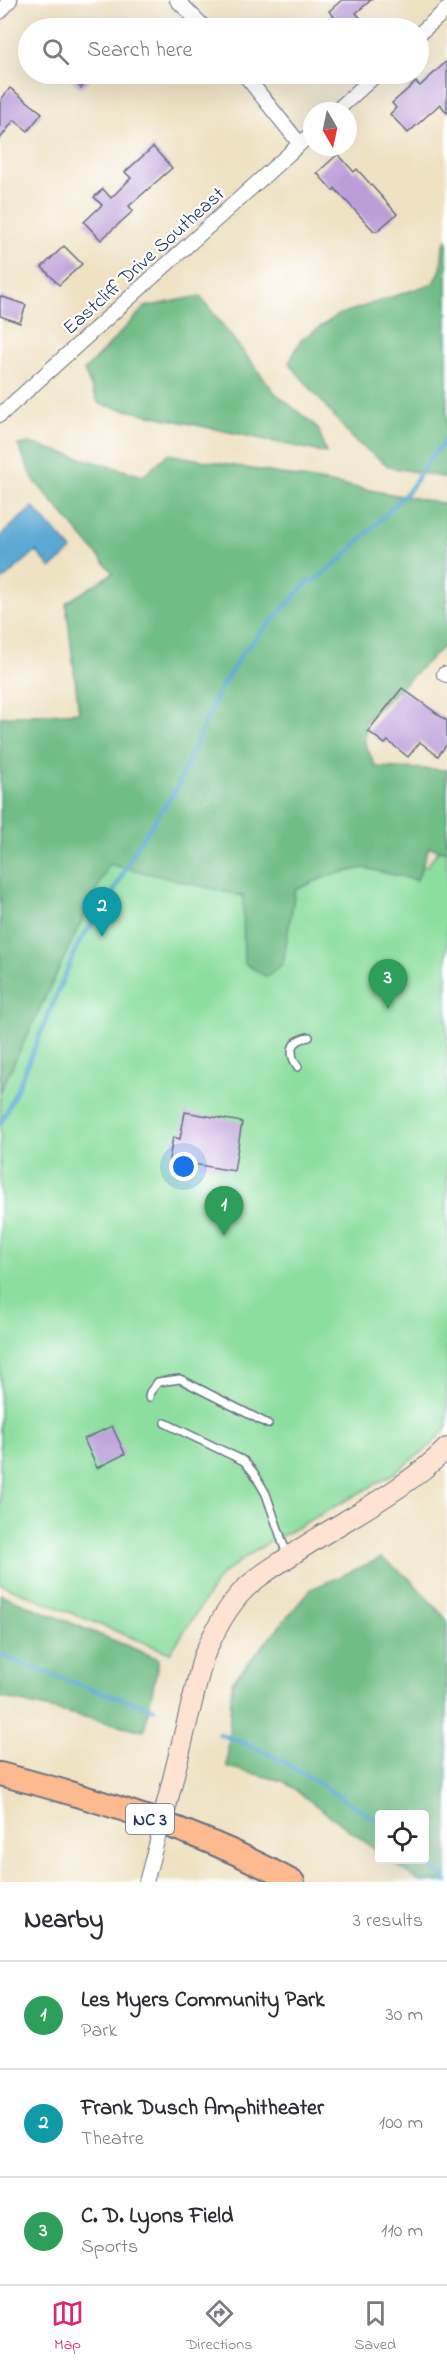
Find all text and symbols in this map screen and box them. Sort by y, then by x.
search box [18,18,429,84]
icon: search [39,35,72,68]
text: Search here [87,35,192,67]
north arrow [303,102,357,156]
street label: Eastcliff Drive Southeast [57,181,232,343]
pin: 2 [82,888,122,937]
pin: 3 [368,960,408,1009]
your location [169,1152,198,1181]
pin: 1 [204,1186,244,1236]
road number: NC 3 [126,1804,174,1834]
map controls [375,1810,429,1864]
button: locate [375,1810,429,1864]
text: Nearby [24,1902,103,1940]
text: 3 results [353,1907,423,1936]
text: Les Myers Community Park [81,1985,325,2017]
text: 1 [40,2001,47,2030]
text: 30 m [386,2001,423,2030]
text: Park [81,2017,117,2046]
text: Frank Dusch Amphitheater [81,2093,324,2125]
text: 2 [39,2109,48,2138]
text: 100 m [379,2109,423,2138]
text: Theatre [81,2125,144,2154]
text: C. D. Lyons Field [81,2201,233,2233]
text: 3 [39,2217,48,2246]
text: 110 m [381,2217,423,2246]
text: Sports [81,2233,138,2262]
tab: Map [51,2297,84,2357]
tab: Directions [186,2297,252,2357]
tab: Saved [354,2297,396,2357]

